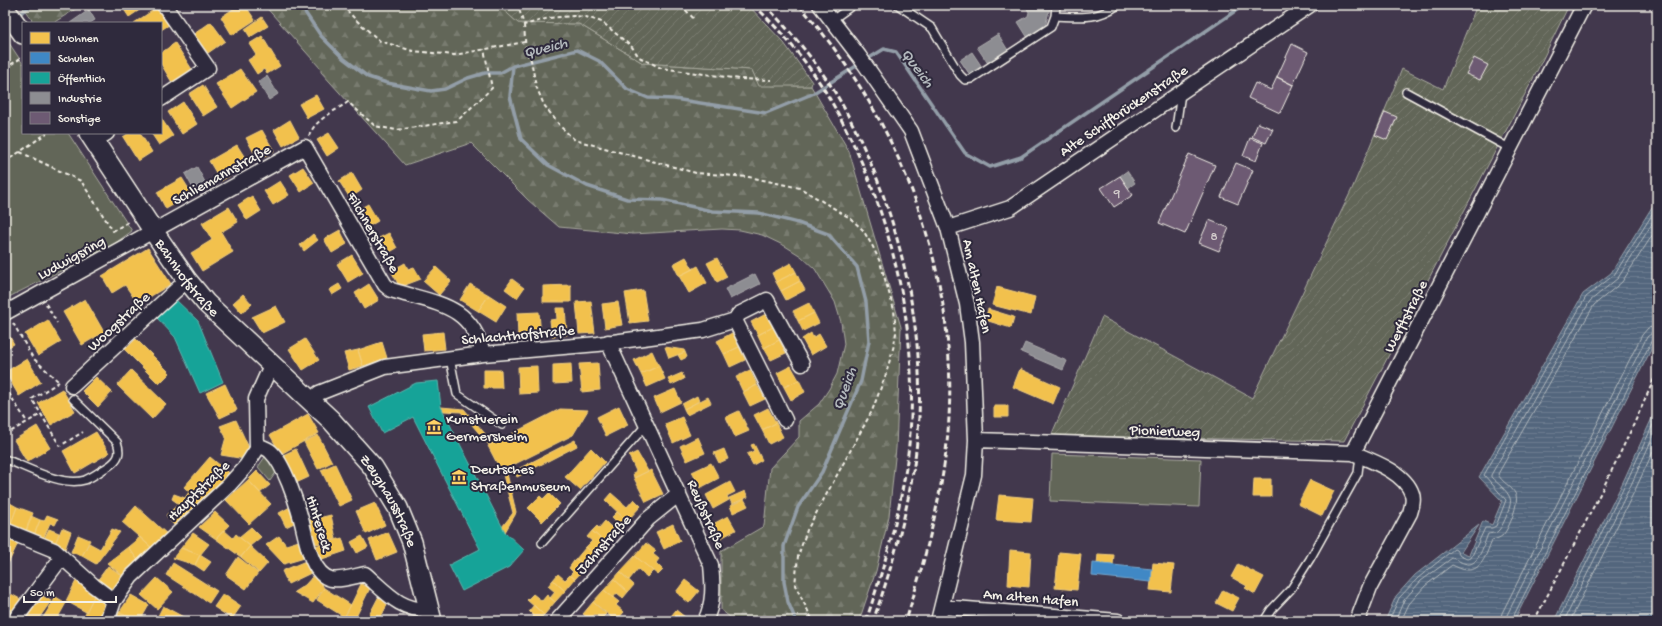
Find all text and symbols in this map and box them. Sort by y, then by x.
legend [22,22,162,134]
text: Wohnen [58,33,99,47]
water label: Queich [522,35,570,64]
water label: Queich [895,46,937,93]
text: Schulen [58,53,95,67]
street label: Alte Schiffbrückenstraße [1056,62,1192,161]
text: Öffentlich [58,73,106,87]
text: Industrie [58,93,102,107]
text: Sonstige [58,113,101,127]
street label: Schliemannstraße [170,141,275,210]
house number: 9 [1113,187,1121,202]
street label: Filchnerstraße [342,189,403,277]
house number: 8 [1210,230,1218,245]
street label: Ludwigsring [35,233,109,285]
street label: Bahnhofstraße [150,235,222,322]
street label: Am alten Hafen [957,238,995,335]
street label: Werftstraße [1381,278,1433,356]
street label: Woogstraße [84,289,155,356]
street label: Schlachthofstraße [461,322,576,350]
water label: Queich [830,365,863,413]
place label: Kunstverein Germersheim [446,411,528,446]
museum icon: Kunstverein Germersheim [425,418,443,436]
street label: Pionierweg [1128,422,1201,442]
street label: Zeughausstraße [355,451,420,549]
street label: Hauptstraße [165,457,234,526]
place label: Deutsches Straßenmuseum [470,461,571,496]
museum icon: Deutsches Straßenmuseum [450,468,468,486]
street label: Reußstraße [682,477,729,552]
street label: Hintereck [301,493,336,555]
street label: Jahnstraße [573,512,636,579]
scale bar [24,578,116,604]
street label: Am alten Hafen [982,586,1079,612]
text: 50 m [30,587,55,601]

